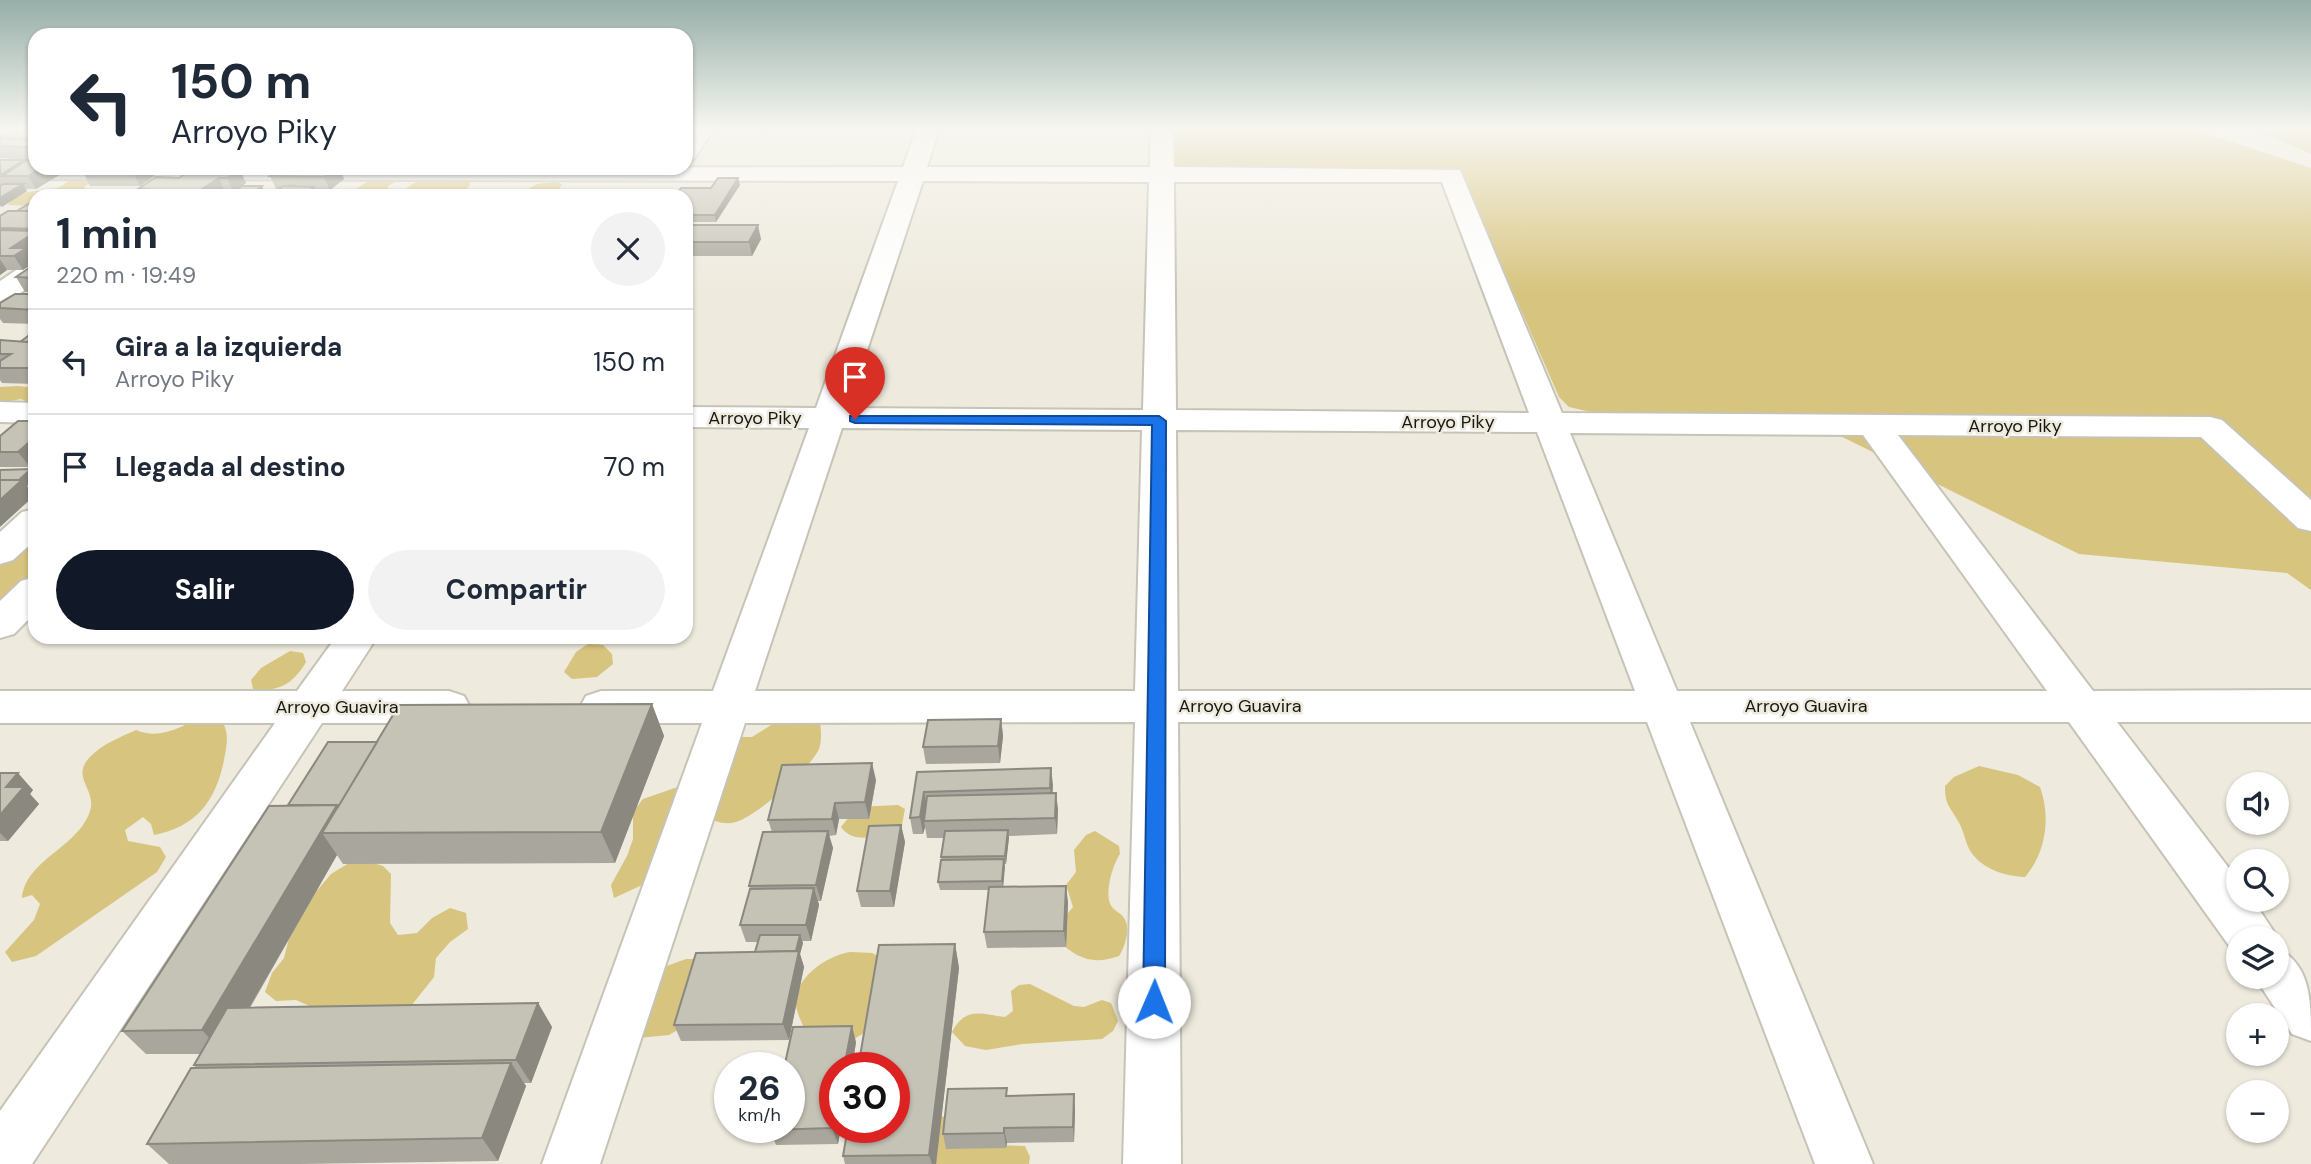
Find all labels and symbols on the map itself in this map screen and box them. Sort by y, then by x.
pin [825,347,885,419]
street label: Arroyo Piky [708,406,802,430]
street label: Arroyo Piky [1401,410,1495,434]
street label: Arroyo Piky [1968,414,2062,438]
street label: Arroyo Guavira [1178,694,1302,718]
street label: Arroyo Guavira [1744,694,1868,718]
street label: Arroyo Guavira [275,695,399,719]
position arrow [1117,965,1191,1039]
speed limit sign: 30 [819,1052,910,1143]

